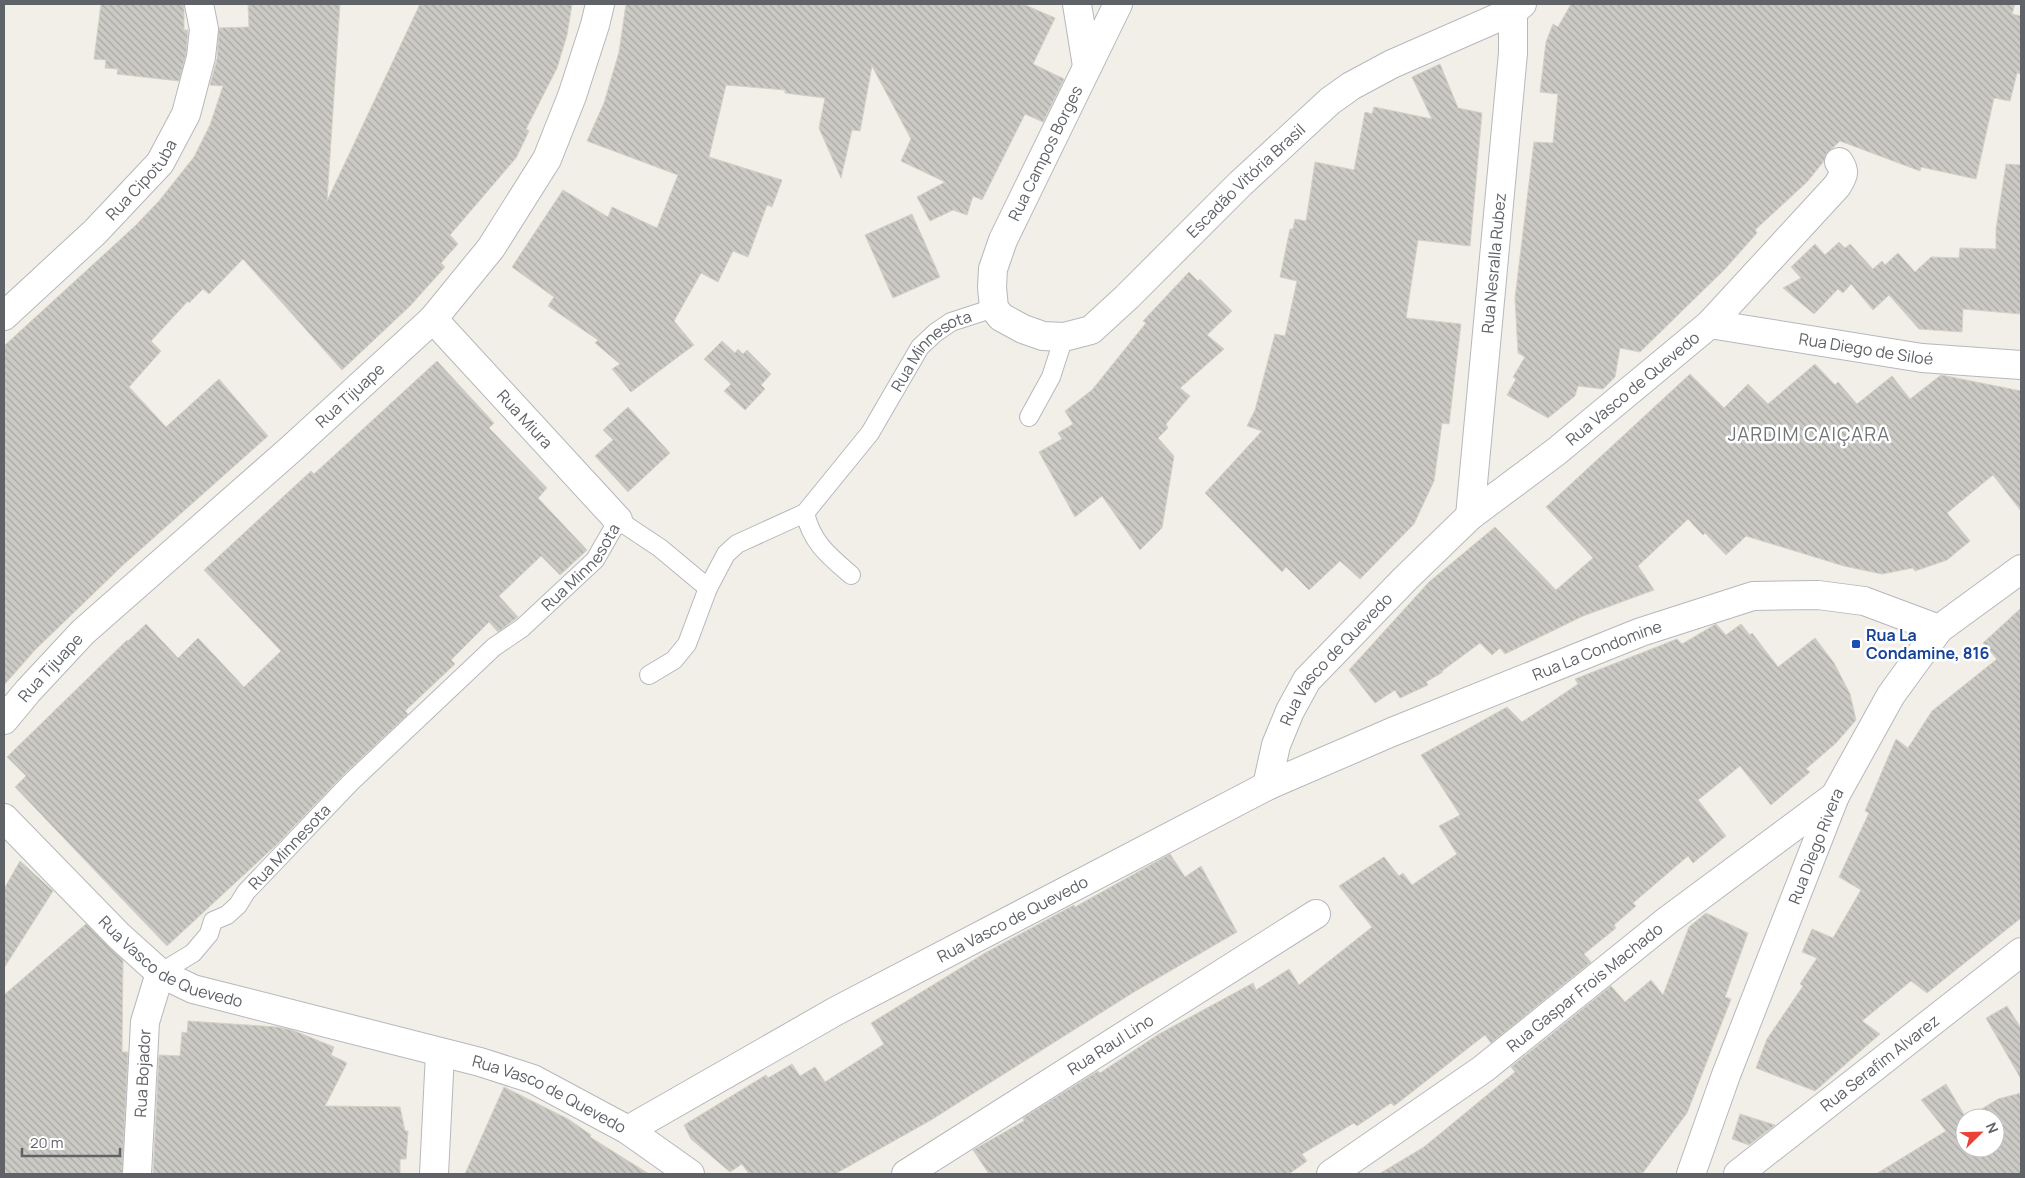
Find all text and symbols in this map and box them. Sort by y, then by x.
street label: Rua Campos Borges [1003,82,1087,224]
street label: Escadão Vitória Brasil [1181,118,1310,243]
street label: Rua Cipotuba [101,135,182,225]
street label: Rua Nesralla Rubez [1476,192,1511,334]
street label: Rua Minnesota [886,305,974,395]
street label: Rua Vasco de Quevedo [1561,326,1704,450]
street label: Rua Diego de Siloé [1797,327,1934,370]
street label: Rua Tijuape [311,358,389,432]
street label: Rua Miura [492,385,558,453]
district label: JARDIM CAIÇARA [1728,421,1890,447]
street label: Rua Minnesota [536,519,625,616]
street label: Rua Vasco de Quevedo [1274,588,1397,729]
street label: Rua La Condomine [1529,615,1664,686]
place label: Rua La Condamine, 816 [1866,624,1990,664]
street label: Rua Tijuape [13,628,88,706]
marker: Rua La Condamine, 816 [1850,638,1862,650]
street label: Rua Diego Rivera [1783,784,1848,907]
street label: Rua Minnesota [243,799,335,894]
street label: Rua Vasco de Quevedo [933,870,1092,967]
street label: Rua Vasco de Quevedo [94,911,245,1012]
street label: Rua Gaspar Frois Machado [1502,918,1667,1057]
street label: Rua Raul Lino [1063,1009,1158,1080]
street label: Rua Serafim Alvarez [1816,1009,1944,1116]
street label: Rua Bojador [129,1028,156,1118]
street label: Rua Vasco de Quevedo [470,1049,630,1138]
north arrow [1955,1108,2005,1158]
text: N [1982,1119,2003,1136]
scale bar [22,1126,120,1158]
text: 20 m [30,1132,63,1153]

